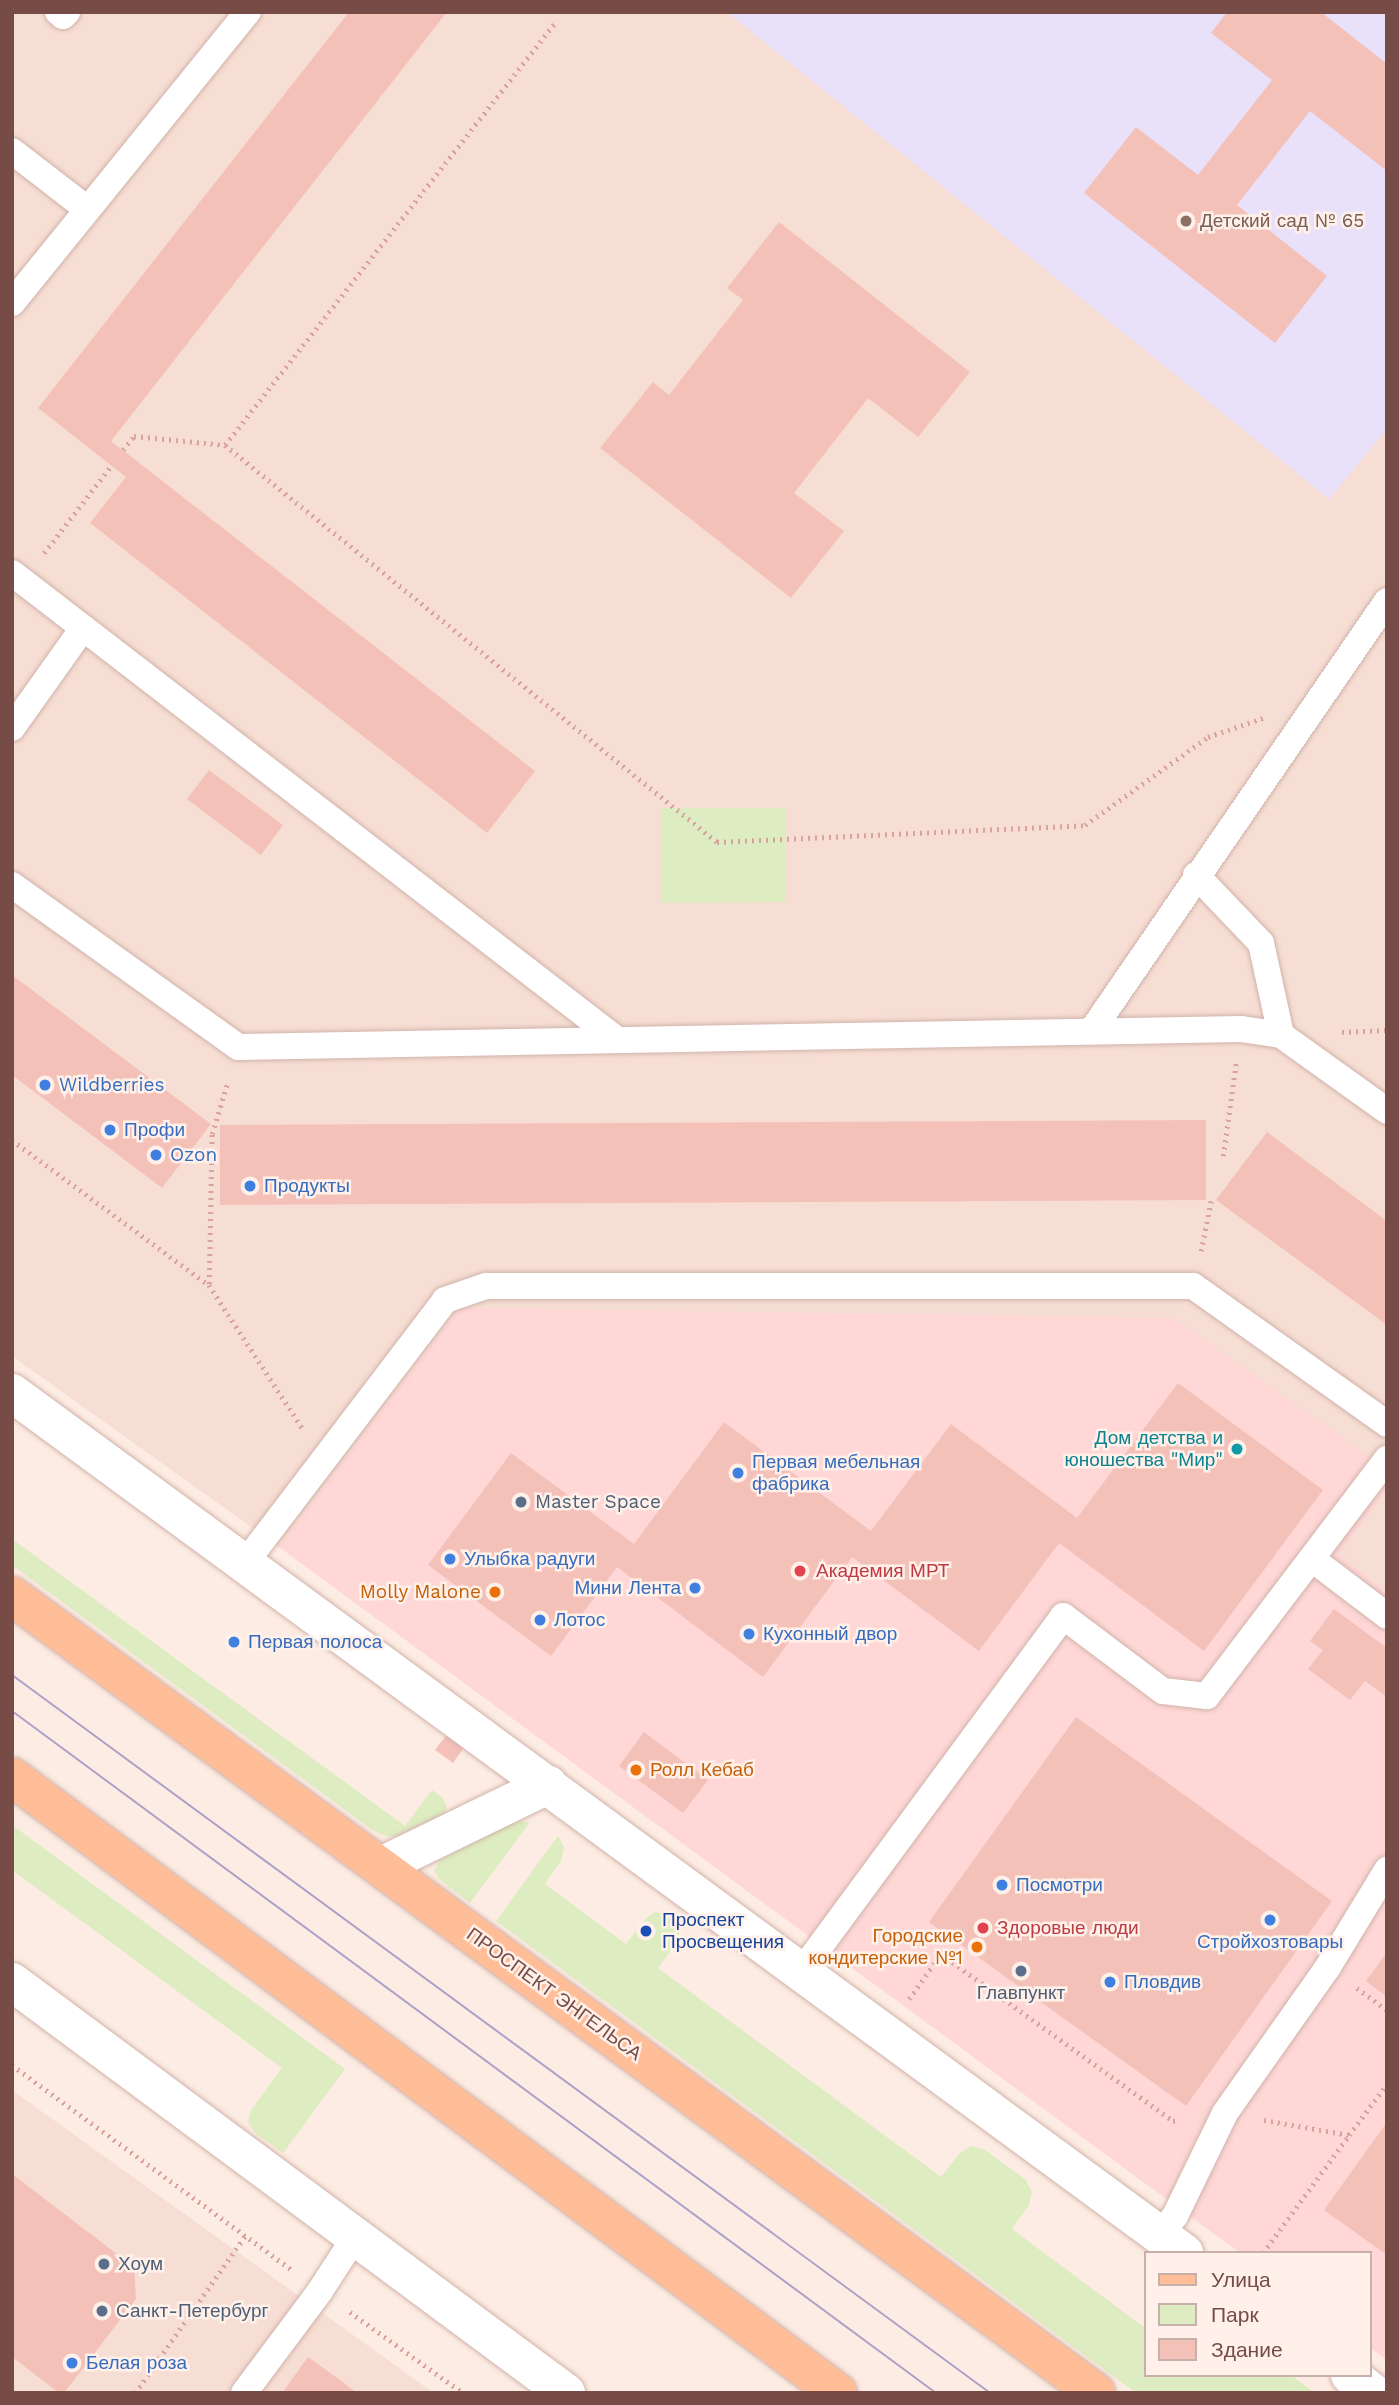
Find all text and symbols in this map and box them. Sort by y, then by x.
place label: Детский сад № 65 [1200,210,1364,232]
marker: Детский сад № 65 [1178,213,1194,229]
place label: Wildberries [59,1074,164,1096]
marker: Wildberries [37,1077,53,1093]
place label: Профи [124,1119,185,1141]
marker: Профи [102,1122,118,1138]
place label: Ozon [170,1144,217,1166]
marker: Ozon [148,1147,164,1163]
place label: Продукты [264,1175,350,1197]
marker: Продукты [242,1178,258,1194]
place label: Дом детства и юношества "Мир" [1064,1427,1223,1471]
marker: Дом детства и юношества "Мир" [1229,1441,1245,1457]
place label: Первая мебельная фабрика [752,1451,920,1495]
marker: Первая мебельная фабрика [730,1465,746,1481]
place label: Master Space [535,1491,661,1513]
marker: Master Space [513,1494,529,1510]
place label: Улыбка радуги [464,1548,595,1570]
marker: Улыбка радуги [442,1551,458,1567]
place label: Академия МРТ [816,1560,949,1582]
marker: Академия МРТ [790,1561,810,1581]
place label: Мини Лента [574,1577,681,1599]
marker: Мини Лента [687,1580,703,1596]
place label: Molly Malone [359,1581,481,1603]
marker: Molly Malone [487,1584,503,1600]
place label: Лотос [554,1609,605,1631]
marker: Лотос [532,1612,548,1628]
place label: Кухонный двор [763,1623,897,1645]
marker: Кухонный двор [741,1626,757,1642]
place label: Первая полоса [248,1631,382,1653]
marker: Первая полоса [226,1634,242,1650]
place label: Ролл Кебаб [650,1759,754,1781]
marker: Ролл Кебаб [628,1762,644,1778]
place label: Посмотри [1016,1874,1103,1896]
marker: Посмотри [994,1877,1010,1893]
place label: Проспект Просвещения [662,1909,784,1953]
marker: Стройхозтовары [1262,1912,1278,1928]
place label: Здоровые люди [997,1917,1139,1939]
marker: Здоровые люди [975,1920,991,1936]
marker: Проспект Просвещения [636,1921,656,1941]
street label: ПРОСПЕКТ ЭНГЕЛЬСА [462,1923,646,2065]
place label: Городские кондитерские №1 [808,1925,963,1969]
place label: Стройхозтовары [1197,1931,1343,1953]
marker: Городские кондитерские №1 [969,1939,985,1955]
marker: Главпункт [1013,1963,1029,1979]
place label: Пловдив [1124,1971,1201,1993]
marker: Пловдив [1102,1974,1118,1990]
place label: Главпункт [977,1982,1065,2004]
legend [1144,2251,1371,2377]
place label: Хоум [118,2253,163,2275]
marker: Хоум [96,2256,112,2272]
text: Улица [1211,2267,1271,2292]
place label: Санкт-Петербург [116,2300,268,2322]
text: Парк [1211,2302,1259,2327]
marker: Санкт-Петербург [94,2303,110,2319]
text: Здание [1211,2337,1283,2362]
place label: Белая роза [86,2352,187,2374]
marker: Белая роза [64,2355,80,2371]

